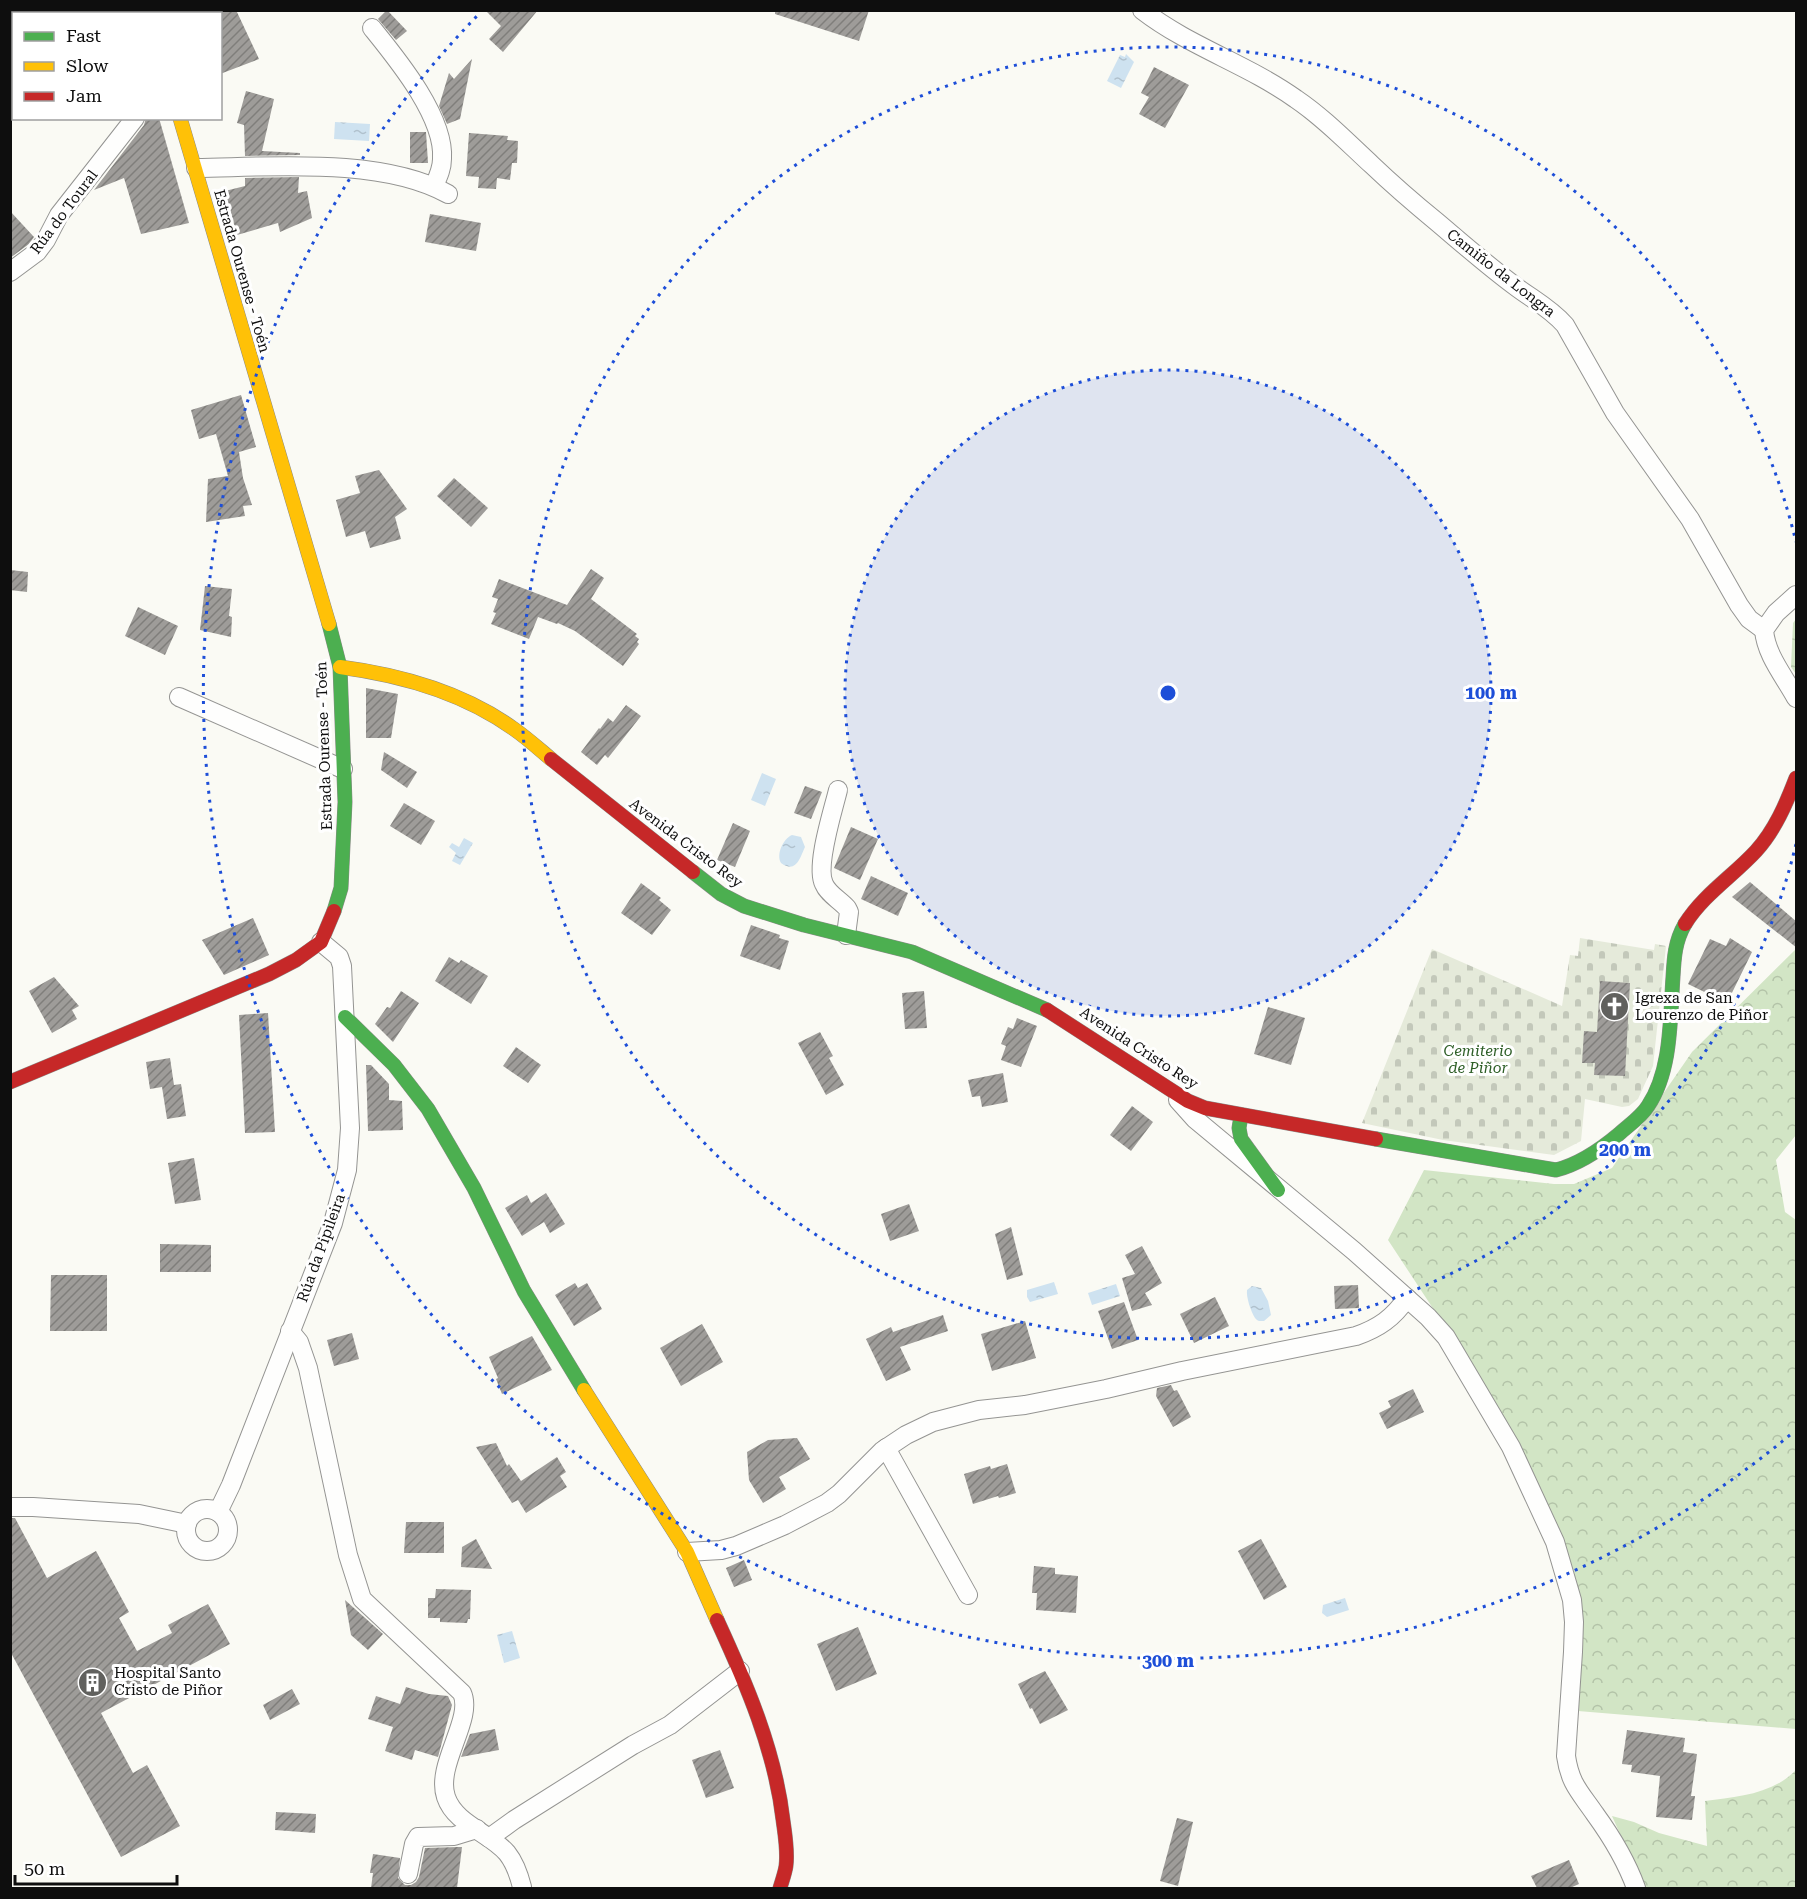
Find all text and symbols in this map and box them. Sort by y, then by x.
legend [12,12,222,120]
text: Fast [66,25,101,46]
text: Slow [66,55,108,76]
text: Jam [66,85,102,106]
street label: Rúa do Toural [27,166,102,258]
street label: Estrada Ourense - Toén [210,187,274,355]
street label: Camiño da Longra [1443,225,1559,321]
street label: Estrada Ourense - Toén [312,661,336,831]
text: 100 m [1465,682,1518,703]
centre of rings [1158,683,1178,703]
street label: Avenida Cristo Rey [626,795,746,892]
place label: Igrexa de San Lourenzo de Piñor [1635,989,1768,1024]
church icon: Igrexa de San Lourenzo de Piñor [1598,991,1630,1023]
street label: Avenida Cristo Rey [1077,1003,1202,1093]
park label: Cemiterio de Piñor [1444,1042,1513,1077]
text: 200 m [1599,1139,1652,1160]
street label: Rúa da Pipileira [293,1191,349,1305]
text: 300 m [1142,1650,1195,1671]
place label: Hospital Santo Cristo de Piñor [114,1664,223,1699]
building icon: Hospital Santo Cristo de Piñor [77,1666,109,1698]
scale bar [15,1848,177,1886]
text: 50 m [24,1858,65,1879]

